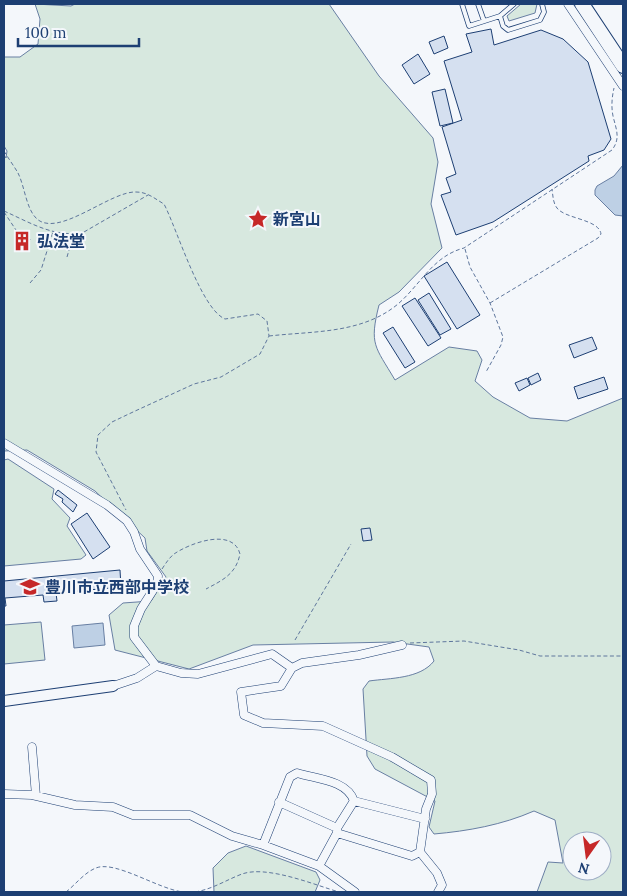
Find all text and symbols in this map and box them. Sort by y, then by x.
scale bar [18,15,139,47]
text: 100 m [25,23,66,42]
place icon: 新宮山 [247,208,269,230]
place label: 新宮山 [273,209,321,229]
building icon: 弘法堂 [11,230,33,252]
place label: 弘法堂 [37,231,85,251]
school or university icon: 豊川市立西部中学校 [19,576,41,598]
place label: 豊川市立西部中学校 [45,577,189,597]
north arrow [562,831,612,881]
text: N [576,859,591,879]

